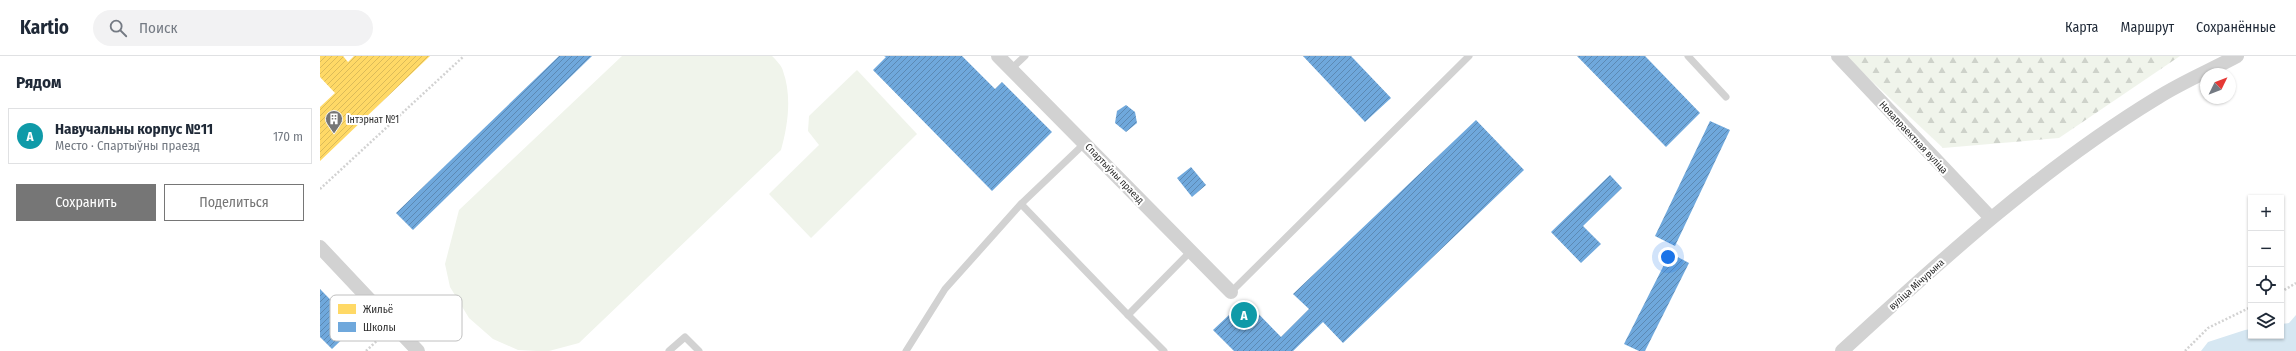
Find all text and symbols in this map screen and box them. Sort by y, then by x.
search box [93,10,373,46]
text: Kartio [20,16,69,39]
icon: search [107,17,129,39]
text: Поиск [139,19,177,37]
text: Карта [2065,19,2098,36]
text: Маршрут [2120,19,2174,36]
text: Сохранённые [2196,19,2276,36]
north arrow [2200,68,2236,104]
text: Рядом [16,72,61,93]
street label: Новапраектная вуліца [1877,98,1951,177]
building icon: Інтэрнат №1 [324,109,344,134]
place label: Інтэрнат №1 [347,114,399,126]
text: Навучальны корпус №11 [55,120,213,138]
text: A [26,129,34,144]
text: 170 m [273,129,303,144]
text: Место · Спартыўны праезд [55,138,200,153]
street label: Спартыўны праезд [1082,141,1146,206]
button: Сохранить [16,184,156,221]
button: Поделиться [164,184,304,221]
map controls [2248,195,2284,339]
button: + [2248,195,2284,231]
button: − [2248,231,2284,267]
your location [1658,247,1678,267]
street label: вуліца Мічурына [1886,256,1947,313]
button: locate [2248,267,2284,303]
legend [330,295,462,341]
pin: A [1231,300,1257,330]
text: Жильё [363,303,393,316]
button: layers [2248,303,2284,339]
text: Школы [363,321,396,334]

